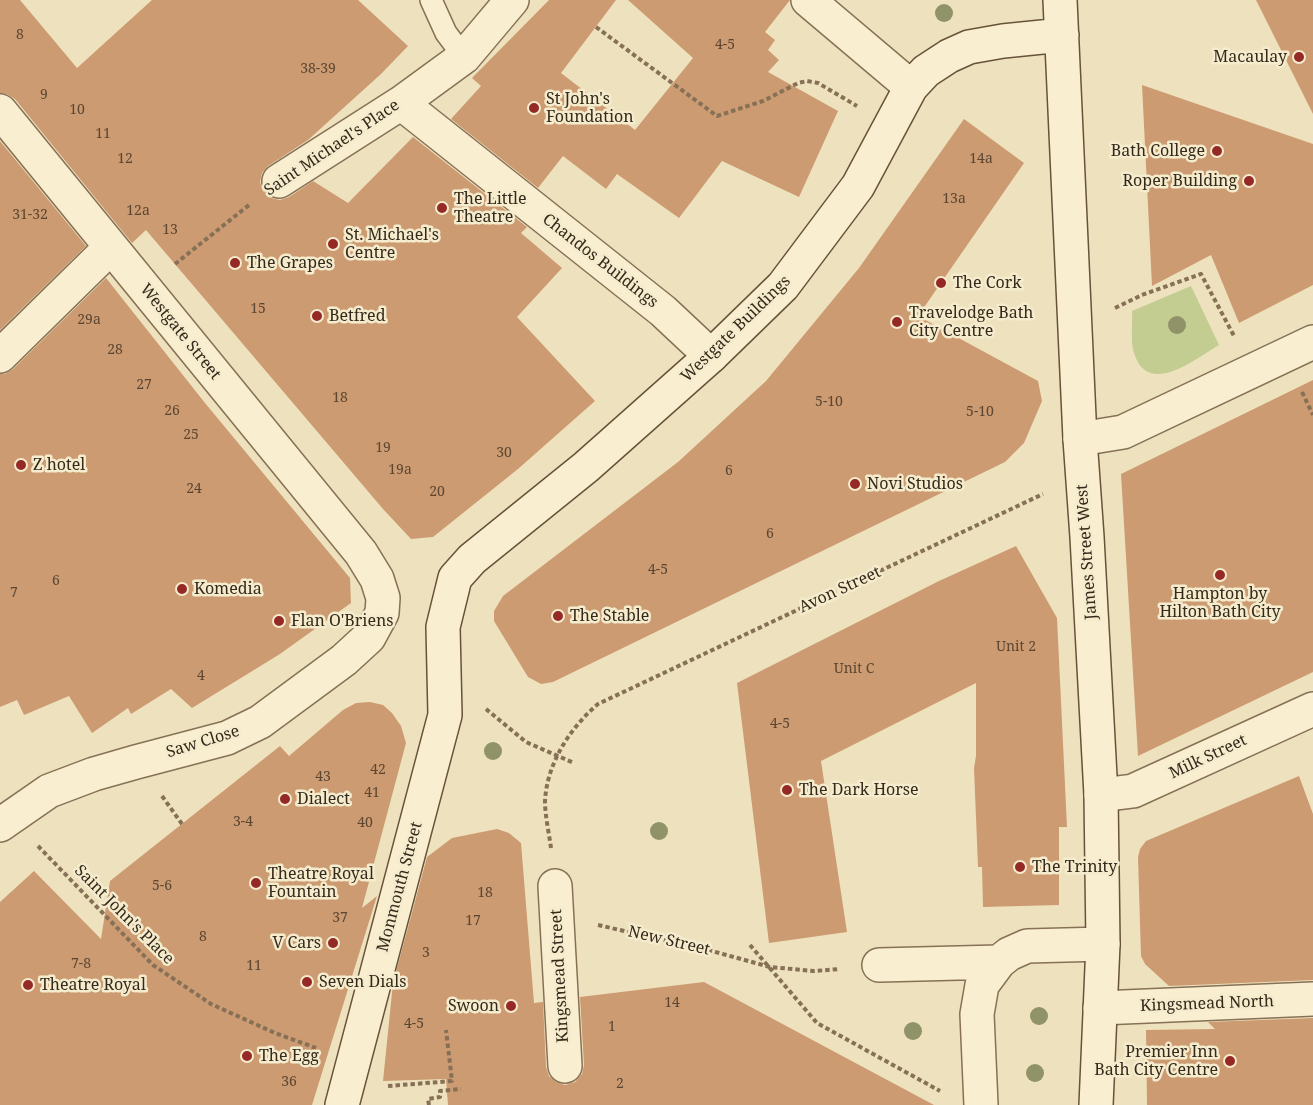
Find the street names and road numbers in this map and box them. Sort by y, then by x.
street label: Saint Michael's Place [261,96,403,200]
street label: Chandos Buildings [538,210,662,312]
street label: Westgate Buildings [677,272,795,386]
street label: Westgate Street [135,280,225,384]
street label: James Street West [1073,484,1101,620]
street label: Avon Street [796,563,884,617]
street label: Saw Close [164,722,242,762]
street label: Milk Street [1166,731,1250,783]
street label: Monmouth Street [373,820,427,954]
street label: Saint John's Place [70,861,178,969]
street label: Kingsmead Street [547,909,573,1043]
street label: New Street [626,922,712,960]
street label: Kingsmead North [1140,992,1274,1016]

